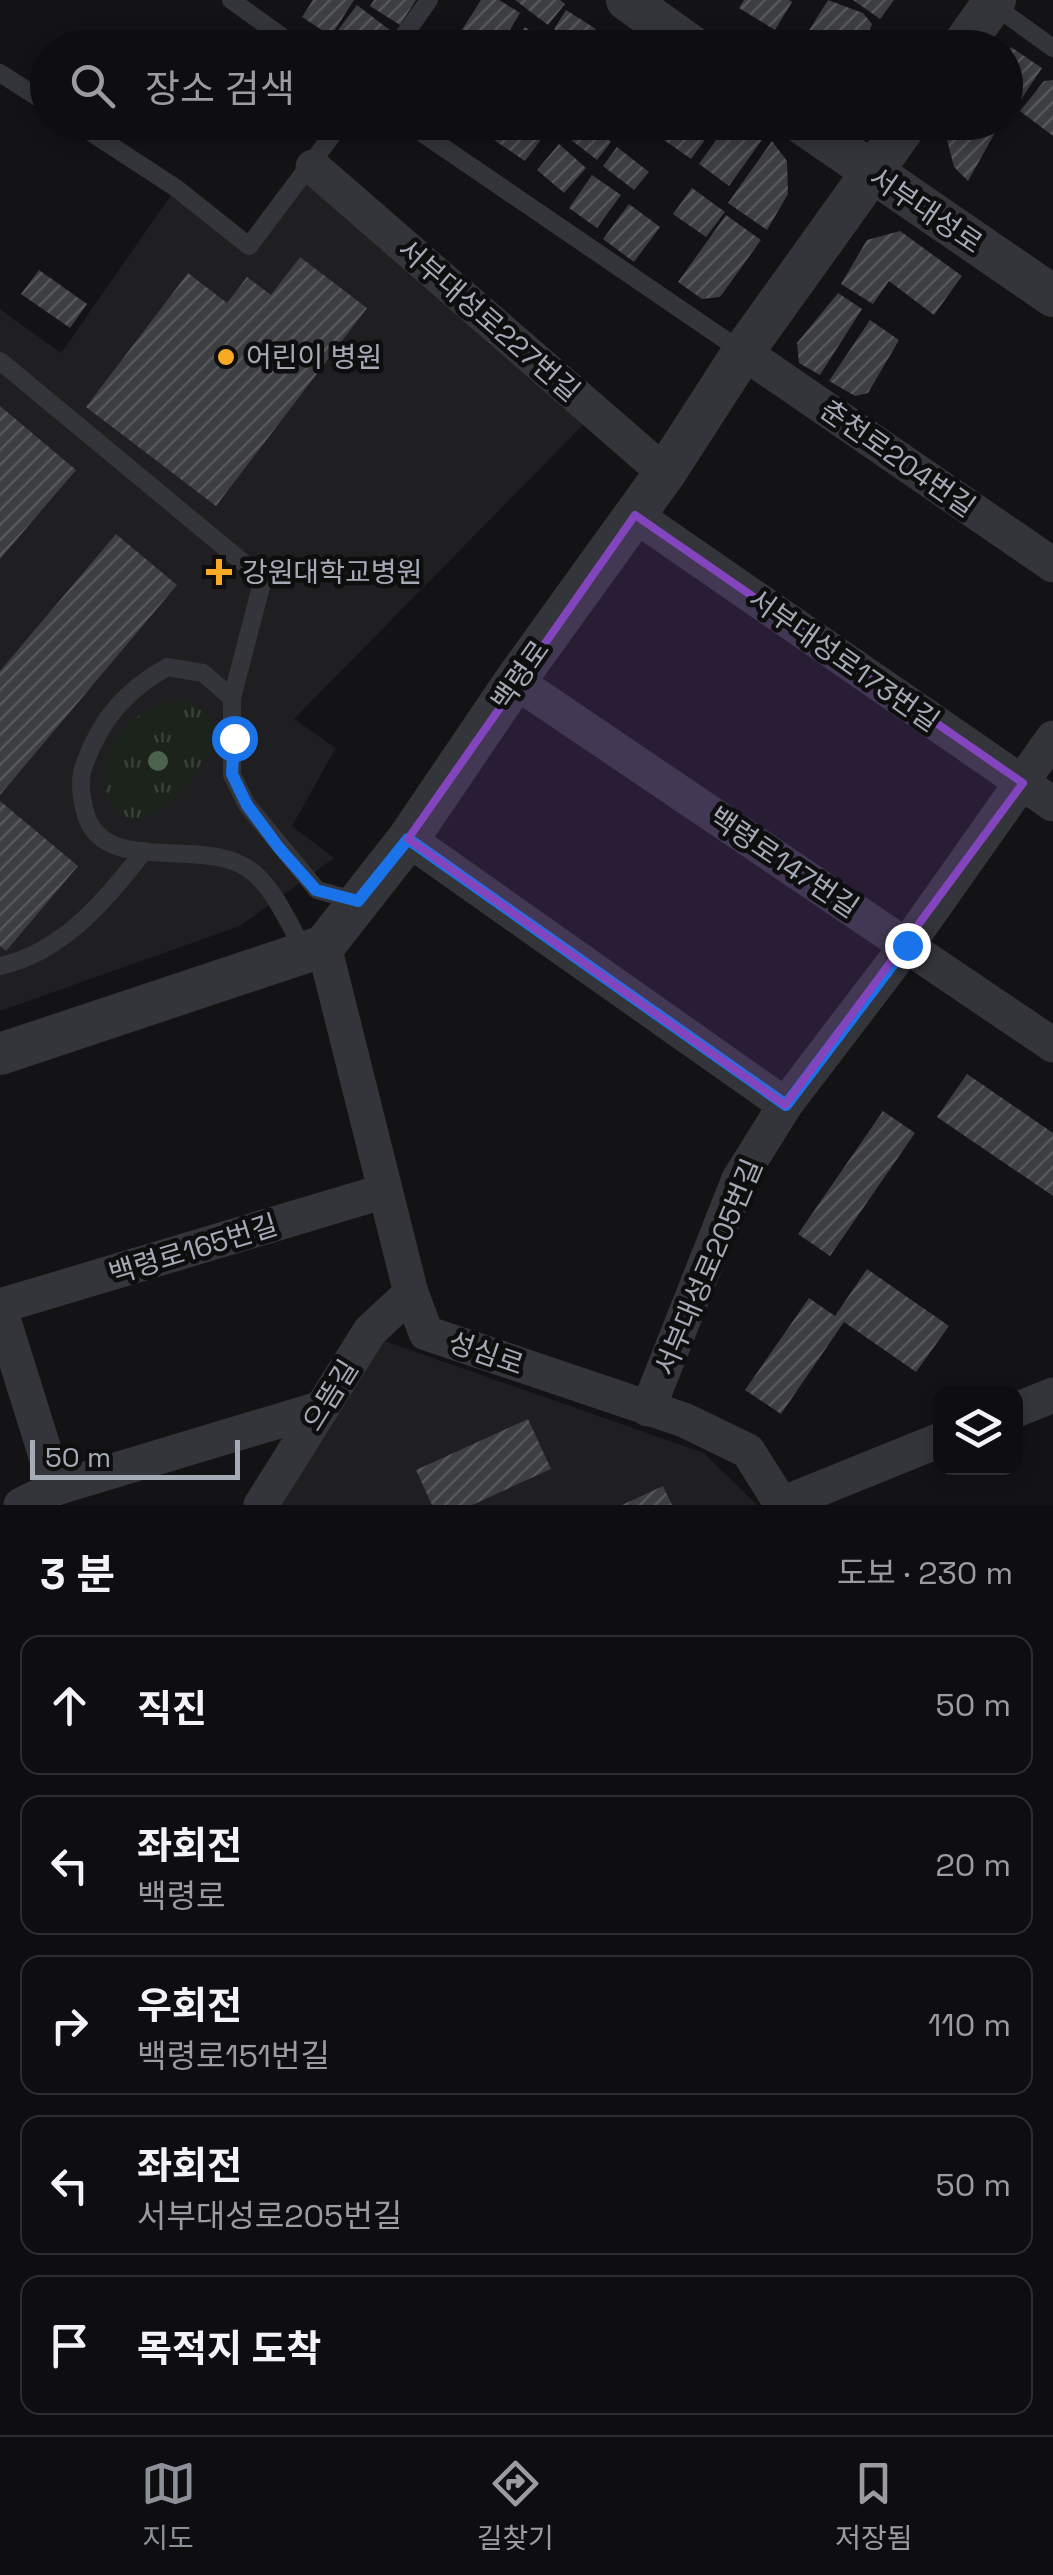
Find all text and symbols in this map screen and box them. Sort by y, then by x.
search box [30,30,1023,140]
icon: search [65,58,120,113]
text: 장소 검색 [145,65,295,113]
street label: 서부대성로 [863,159,989,261]
street label: 서부대성로227번길 [391,231,587,409]
place label: 어린이 병원 [246,339,382,375]
marker: 어린이 병원 [215,346,237,368]
street label: 춘천로204번길 [813,391,983,525]
place label: 강원대학교병원 [242,554,422,590]
marker: 강원대학교병원 [206,559,232,585]
street label: 서부대성로173번길 [742,581,946,739]
street label: 백령로 [483,633,557,717]
route start [212,716,258,762]
street label: 백령로147번길 [702,799,866,925]
route end [885,923,931,969]
street label: 서부대성로205번길 [646,1153,770,1381]
street label: 백령로165번길 [104,1206,282,1292]
street label: 성심로 [444,1323,528,1383]
street label: 으뜸길 [294,1353,366,1437]
map controls [933,1385,1023,1475]
button: layers [933,1385,1023,1475]
scale bar [30,1435,240,1480]
text: 50 m [45,1439,111,1475]
text: 3 분 [40,1548,115,1601]
text: 도보 · 230 m [837,1553,1013,1593]
icon: ahead [42,1678,97,1733]
text: 직진 [137,1685,207,1733]
text: 50 m [936,1685,1011,1725]
text: 좌회전 [137,1822,242,1870]
icon: left [42,1838,97,1893]
text: 20 m [935,1845,1011,1885]
text: 백령로 [137,1876,225,1916]
text: 우회전 [137,1982,242,2030]
icon: right [42,1998,97,2053]
text: 110 m [928,2005,1011,2045]
text: 백령로151번길 [137,2036,330,2076]
text: 좌회전 [137,2142,242,2190]
icon: left [42,2158,97,2213]
text: 50 m [936,2165,1011,2205]
text: 서부대성로205번길 [137,2196,402,2236]
icon: arrive [42,2318,97,2373]
text: 목적지 도착 [137,2325,321,2373]
tab: 지도 [141,2456,196,2556]
tab: 길찾기 [477,2456,554,2556]
tab: 저장됨 [835,2456,912,2556]

